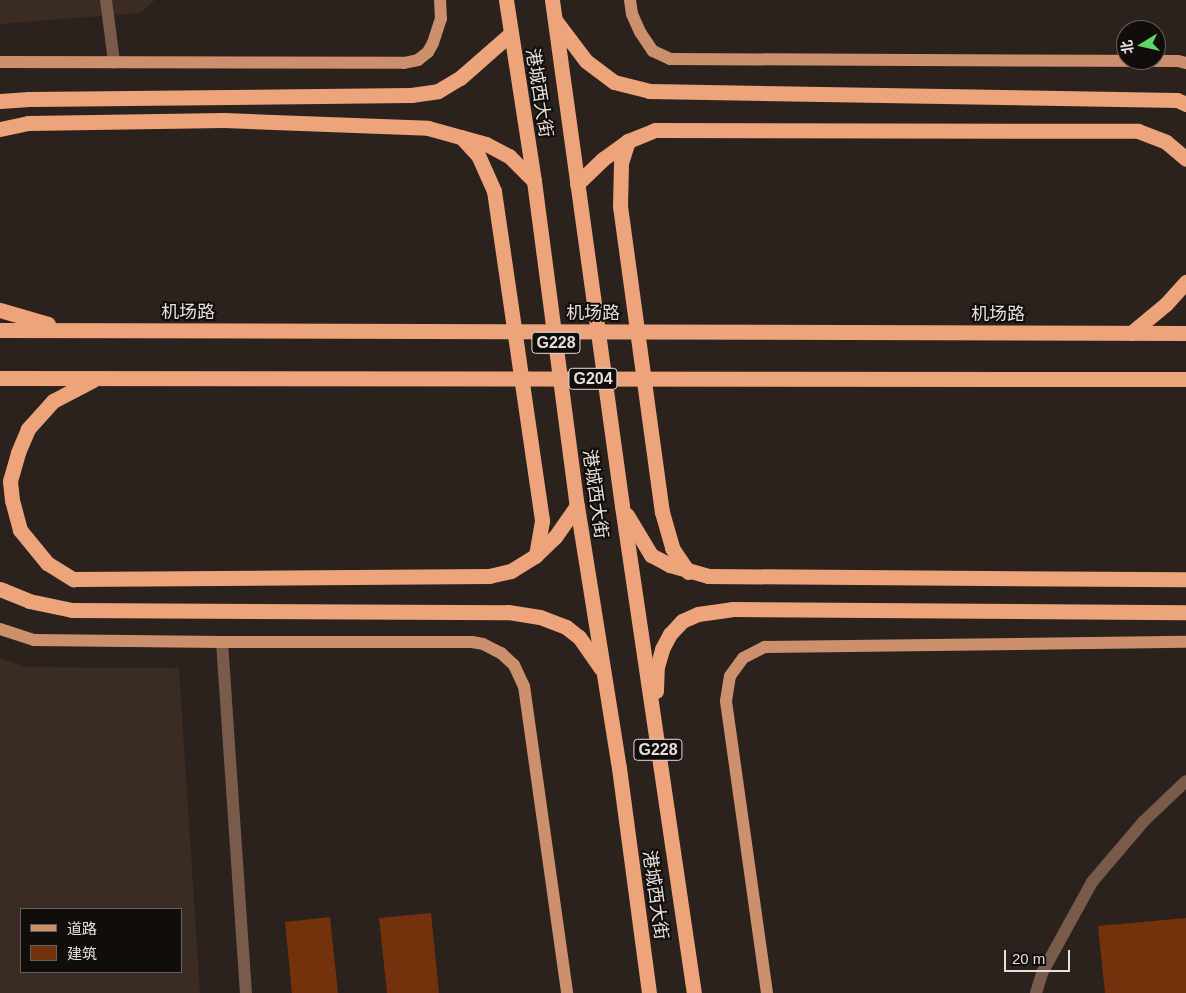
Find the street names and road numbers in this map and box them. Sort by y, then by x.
street label: 港城西大街 [521,47,557,139]
street label: 机场路 [161,301,215,323]
street label: 机场路 [566,302,620,324]
street label: 机场路 [971,303,1025,325]
road number: G228 [531,329,581,356]
road number: G204 [568,366,618,392]
street label: 港城西大街 [578,448,612,540]
road number: G228 [633,736,683,764]
street label: 港城西大街 [638,849,672,941]

